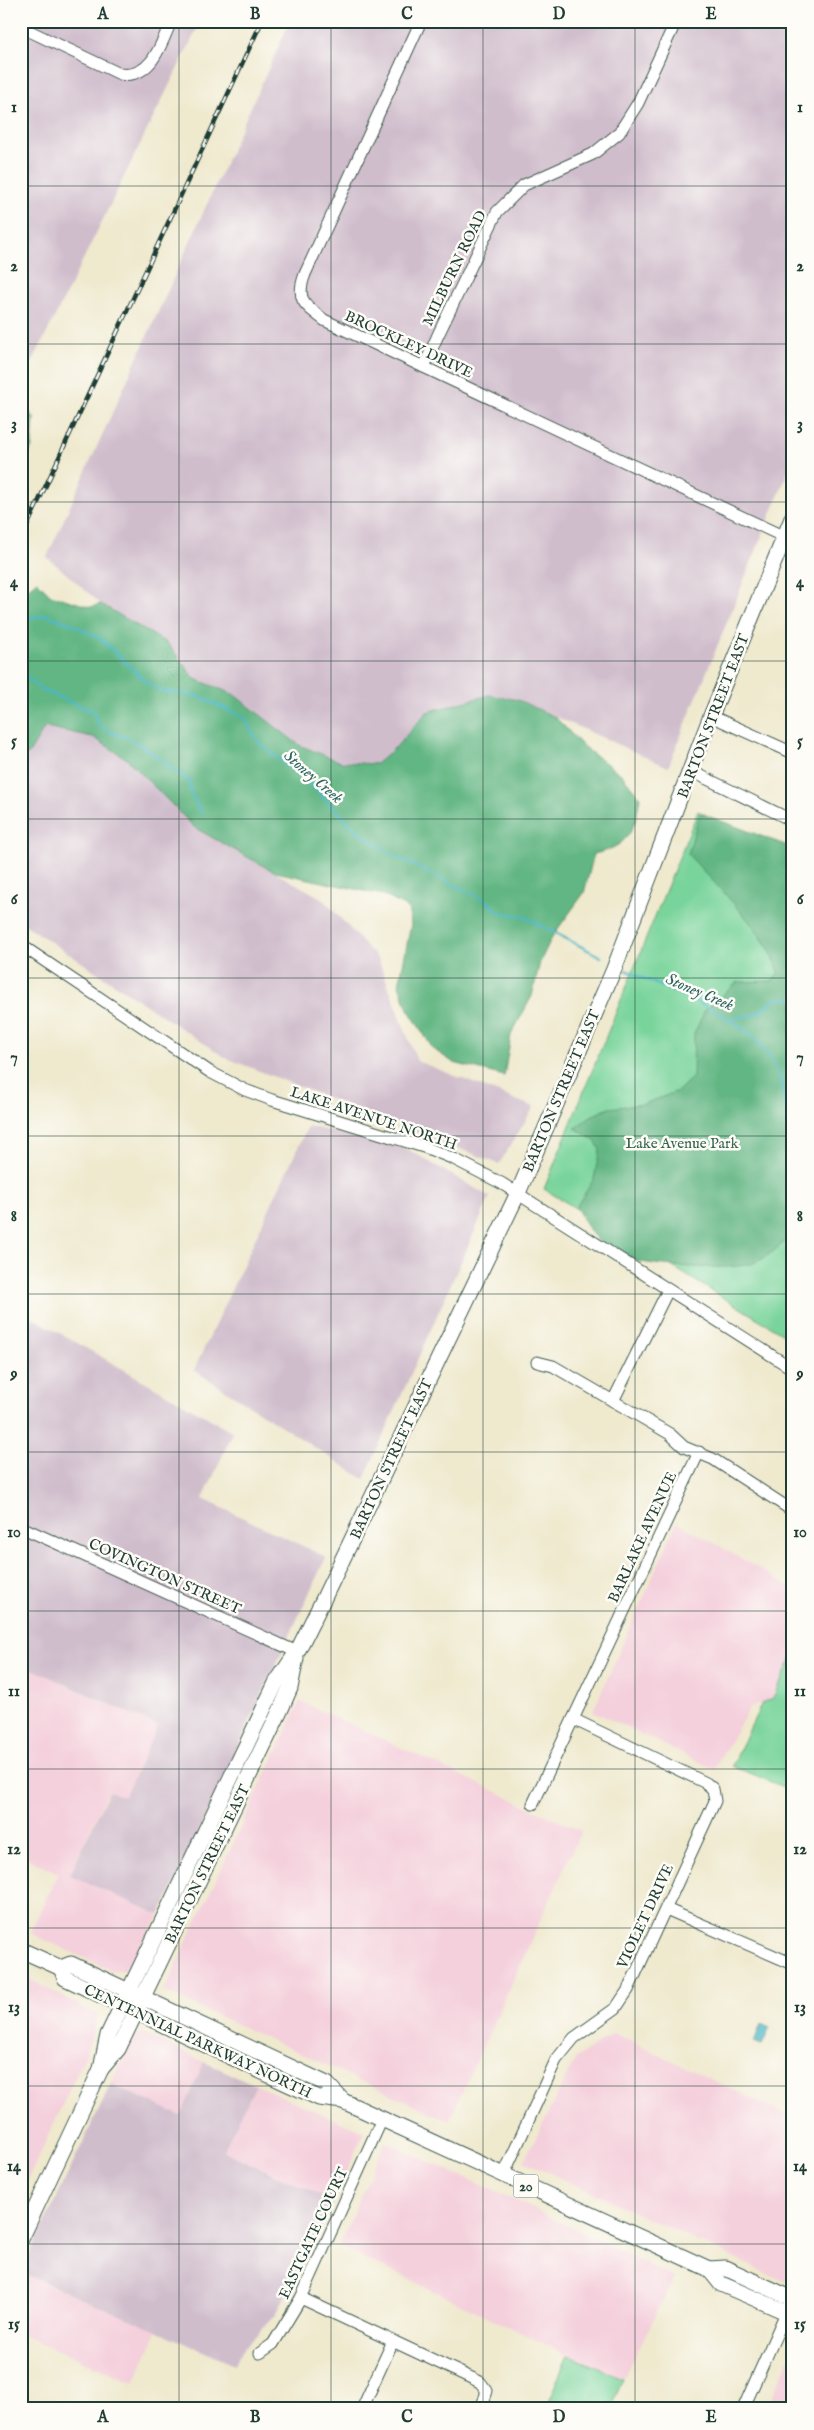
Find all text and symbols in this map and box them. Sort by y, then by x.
text: A [97,5,110,25]
text: B [250,5,261,25]
text: C [401,5,413,25]
text: D [553,5,566,25]
text: E [705,5,717,25]
text: 1 [11,98,17,118]
text: 1 [797,98,803,118]
street label: MILBURN ROAD [418,207,491,329]
text: 2 [10,257,18,277]
text: 2 [796,257,804,277]
street label: BROCKLEY DRIVE [342,306,476,382]
text: 3 [11,415,17,435]
text: 3 [797,415,803,435]
text: 4 [10,573,19,593]
text: 4 [796,573,805,593]
street label: BARTON STREET EAST [673,631,754,801]
text: 5 [11,732,17,752]
text: 5 [797,732,803,752]
water label: Stoney Creek [279,746,347,809]
text: 6 [11,890,19,910]
text: 6 [797,890,805,910]
water label: Stoney Creek [662,970,737,1016]
street label: BARTON STREET EAST [519,1007,604,1175]
text: 7 [10,1048,18,1068]
text: 7 [796,1048,804,1068]
street label: LAKE AVENUE NORTH [288,1083,460,1154]
park label: Lake Avenue Park [626,1134,739,1153]
text: 8 [11,1207,17,1227]
text: 8 [797,1207,803,1227]
text: 9 [10,1365,18,1385]
text: 9 [796,1365,804,1385]
street label: BARTON STREET EAST [346,1376,437,1542]
street label: BARLAKE AVENUE [604,1469,681,1606]
text: 10 [7,1523,21,1543]
text: 10 [793,1523,807,1543]
street label: COVINGTON STREET [86,1534,244,1619]
text: 11 [8,1682,20,1702]
text: 11 [794,1682,806,1702]
street label: BARTON STREET EAST [161,1781,254,1947]
text: 12 [7,1840,21,1860]
text: 12 [793,1840,807,1860]
street label: VIOLET DRIVE [612,1861,678,1973]
street label: CENTENNIAL PARKWAY NORTH [81,1980,315,2103]
text: 13 [8,1998,20,2018]
text: 13 [794,1998,806,2018]
text: 14 [7,2157,22,2177]
text: 14 [793,2157,808,2177]
street label: EASTGATE COURT [275,2164,352,2302]
road number: 20 [514,2174,538,2198]
text: 15 [8,2315,20,2335]
text: 15 [794,2315,806,2335]
text: A [97,2408,110,2428]
text: B [250,2408,261,2428]
text: C [401,2408,413,2428]
text: D [553,2408,566,2428]
text: E [705,2408,717,2428]

